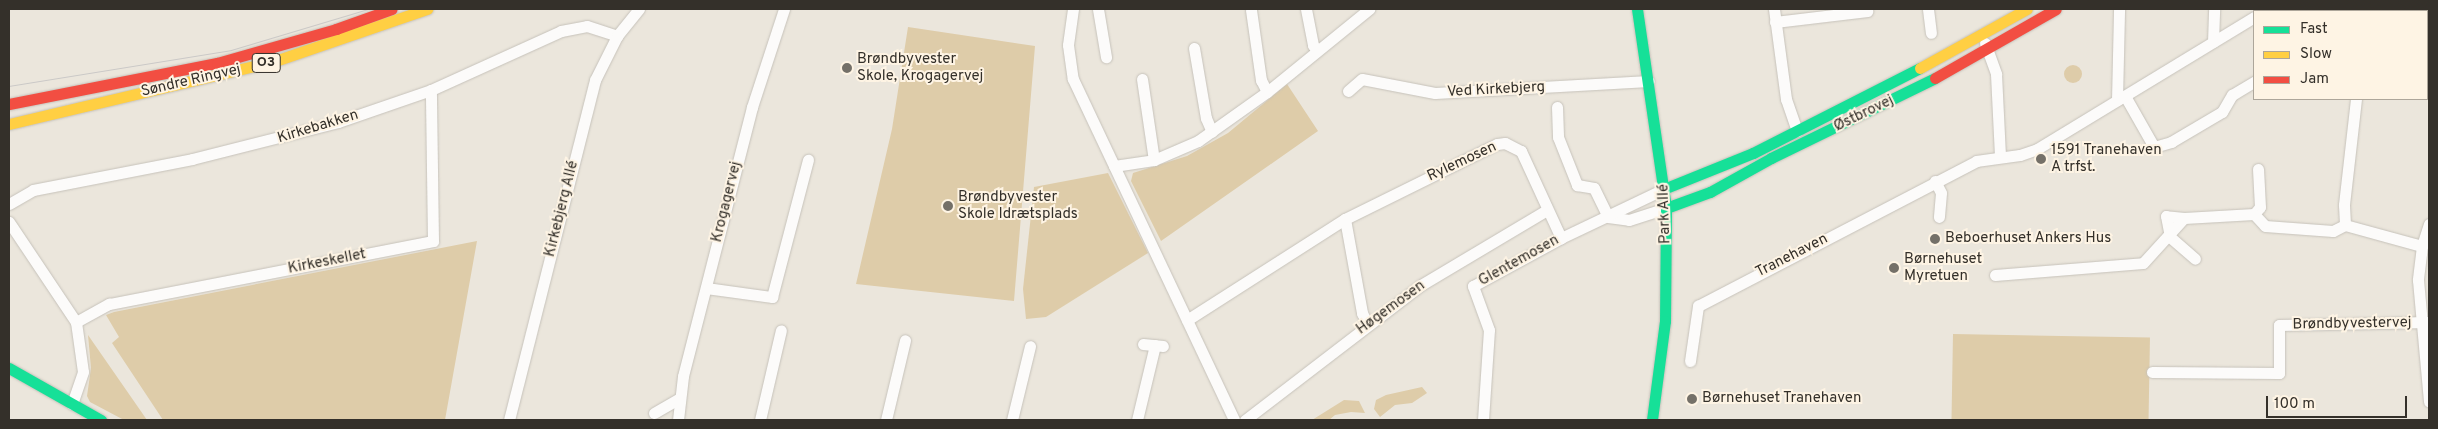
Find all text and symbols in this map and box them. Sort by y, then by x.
legend [2253,10,2428,100]
text: Fast [2300,20,2328,39]
text: Slow [2300,45,2332,64]
place label: Brøndbyvester Skole, Krogagervej [857,50,983,85]
road number: O3 [251,52,281,74]
street label: Søndre Ringvej [139,61,243,101]
marker: Brøndbyvester Skole, Krogagervej [841,62,853,74]
text: Jam [2300,70,2329,89]
street label: Ved Kirkebjerg [1447,78,1545,102]
street label: Østbrovej [1831,92,1897,136]
street label: Kirkebakken [275,106,361,148]
street label: Rylemosen [1424,138,1500,186]
place label: 1591 Tranehaven A trfst. [2051,141,2162,176]
marker: 1591 Tranehaven A trfst. [2035,153,2047,165]
street label: Kirkebjerg Allé [541,159,583,259]
street label: Krogagervej [708,160,746,244]
street label: Park Allé [1655,183,1675,245]
place label: Brøndbyvester Skole Idrætsplads [958,188,1078,223]
marker: Brøndbyvester Skole Idrætsplads [942,200,954,212]
street label: Tranehaven [1753,230,1831,282]
place label: Beboerhuset Ankers Hus [1945,230,2112,248]
street label: Glentemosen [1476,232,1562,290]
marker: Beboerhuset Ankers Hus [1929,233,1941,245]
street label: Kirkeskellet [287,246,367,278]
place label: Børnehuset Myretuen [1904,250,1982,285]
marker: Børnehuset Myretuen [1888,262,1900,274]
street label: Høgemosen [1353,277,1429,339]
street label: Brøndbyvestervej [2292,314,2412,334]
scale bar [2268,386,2409,418]
place label: Børnehuset Tranehaven [1702,390,1862,408]
marker: Børnehuset Tranehaven [1686,393,1698,405]
text: 100 m [2274,395,2315,414]

